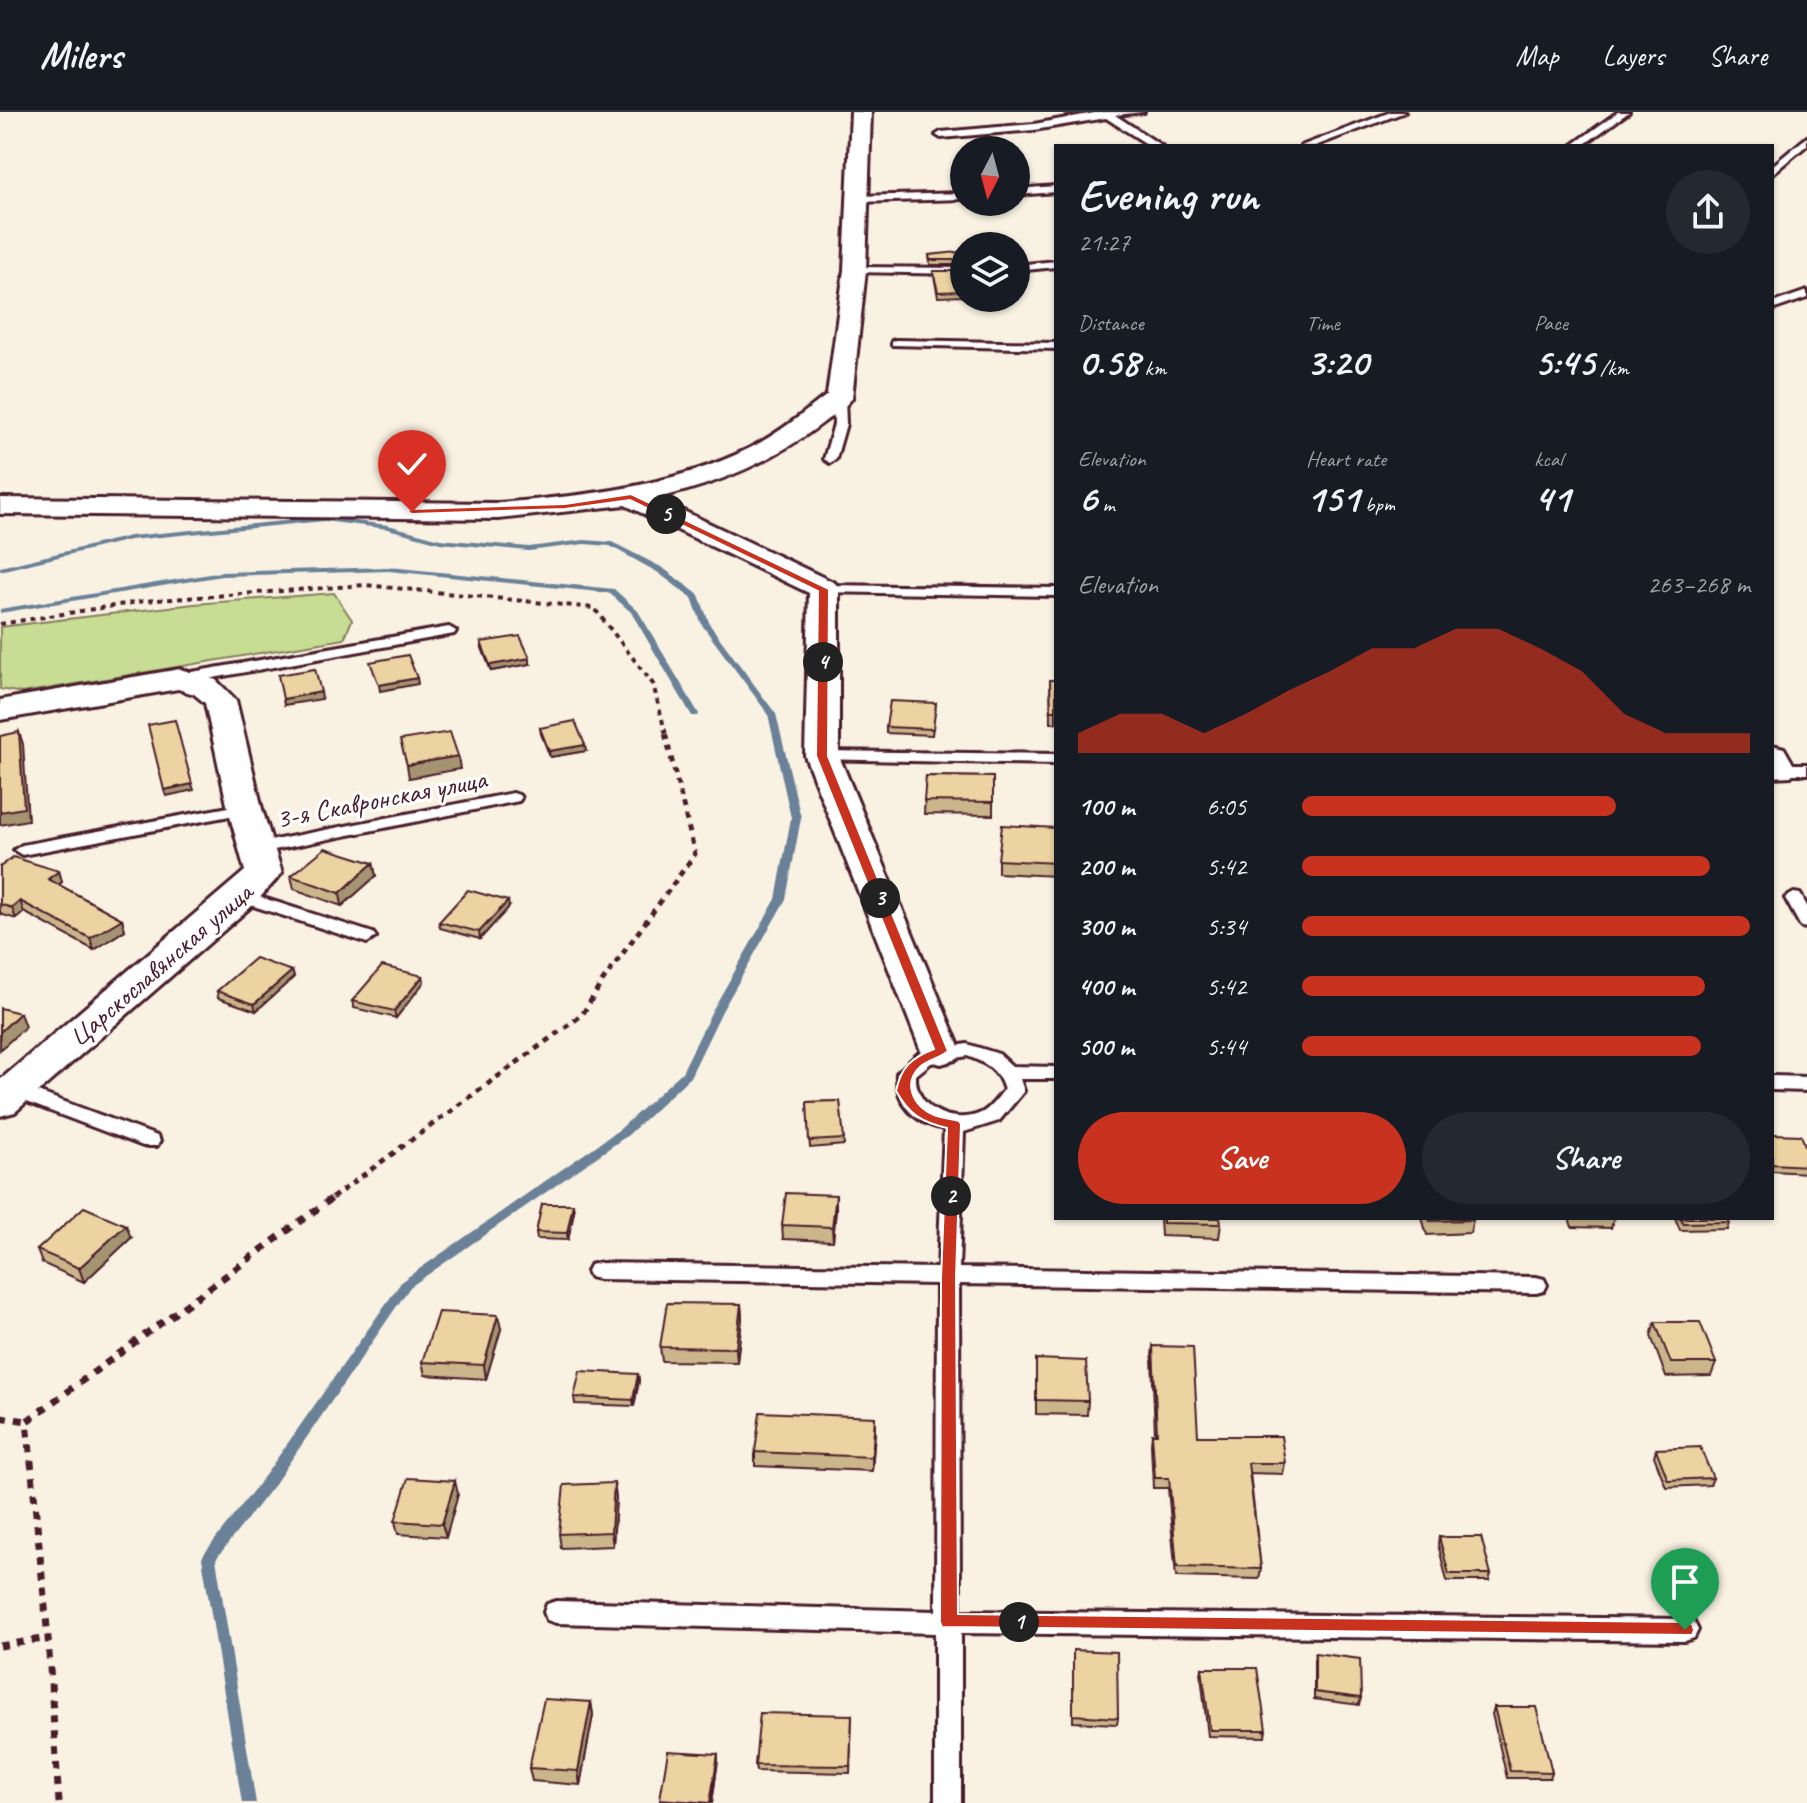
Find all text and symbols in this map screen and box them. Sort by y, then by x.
text: Milers [40,32,122,79]
text: Map [1516,38,1559,73]
text: Layers [1603,38,1664,73]
text: Share [1708,38,1767,73]
north arrow [950,136,1030,216]
map controls [950,136,1030,312]
text: Evening run [1078,168,1258,223]
button: share [1666,170,1750,254]
text: 21:27 [1078,226,1130,259]
button: layers [950,232,1030,312]
text: Distance [1078,309,1144,337]
text: Time [1306,309,1340,337]
text: Pace [1534,309,1568,337]
text: 0.58 [1078,337,1139,387]
text: 3:20 [1306,337,1368,387]
text: 5:45 [1534,337,1595,387]
text: km [1139,354,1166,382]
text: /km [1595,354,1629,382]
pin [378,430,446,512]
icon: check [390,442,434,486]
text: Elevation [1078,445,1146,473]
text: Heart rate [1306,445,1386,473]
text: kcal [1534,445,1563,473]
text: 6 [1078,473,1097,523]
text: 151 [1306,473,1359,523]
text: 41 [1534,473,1570,523]
text: m [1097,490,1115,518]
text: bpm [1359,490,1395,518]
pin: 5 [646,494,686,534]
text: 5 [661,500,671,528]
text: Elevation [1078,568,1158,601]
text: 263–268 m [1647,568,1750,601]
pin: 4 [803,642,843,682]
text: 4 [818,648,828,676]
street label: 3-я Скавронская улица [273,761,491,836]
text: 100 m [1078,790,1134,823]
text: 6:05 [1206,790,1246,823]
text: 200 m [1078,850,1134,883]
text: 5:42 [1206,850,1246,883]
street label: Царскославянская улица [61,873,261,1054]
pin: 3 [860,878,900,918]
text: 3 [875,884,885,912]
text: 300 m [1078,910,1134,943]
text: 5:34 [1206,910,1246,943]
text: 400 m [1078,970,1134,1003]
text: 5:42 [1206,970,1246,1003]
text: 500 m [1078,1030,1134,1063]
text: 5:44 [1206,1030,1246,1063]
button: Save [1078,1112,1406,1204]
button: Share [1422,1112,1750,1204]
pin: 2 [931,1176,971,1216]
text: 2 [946,1182,956,1210]
pin [1651,1548,1719,1630]
icon: arrive [1663,1560,1707,1604]
pin: 1 [999,1602,1039,1642]
text: 1 [1014,1608,1024,1636]

